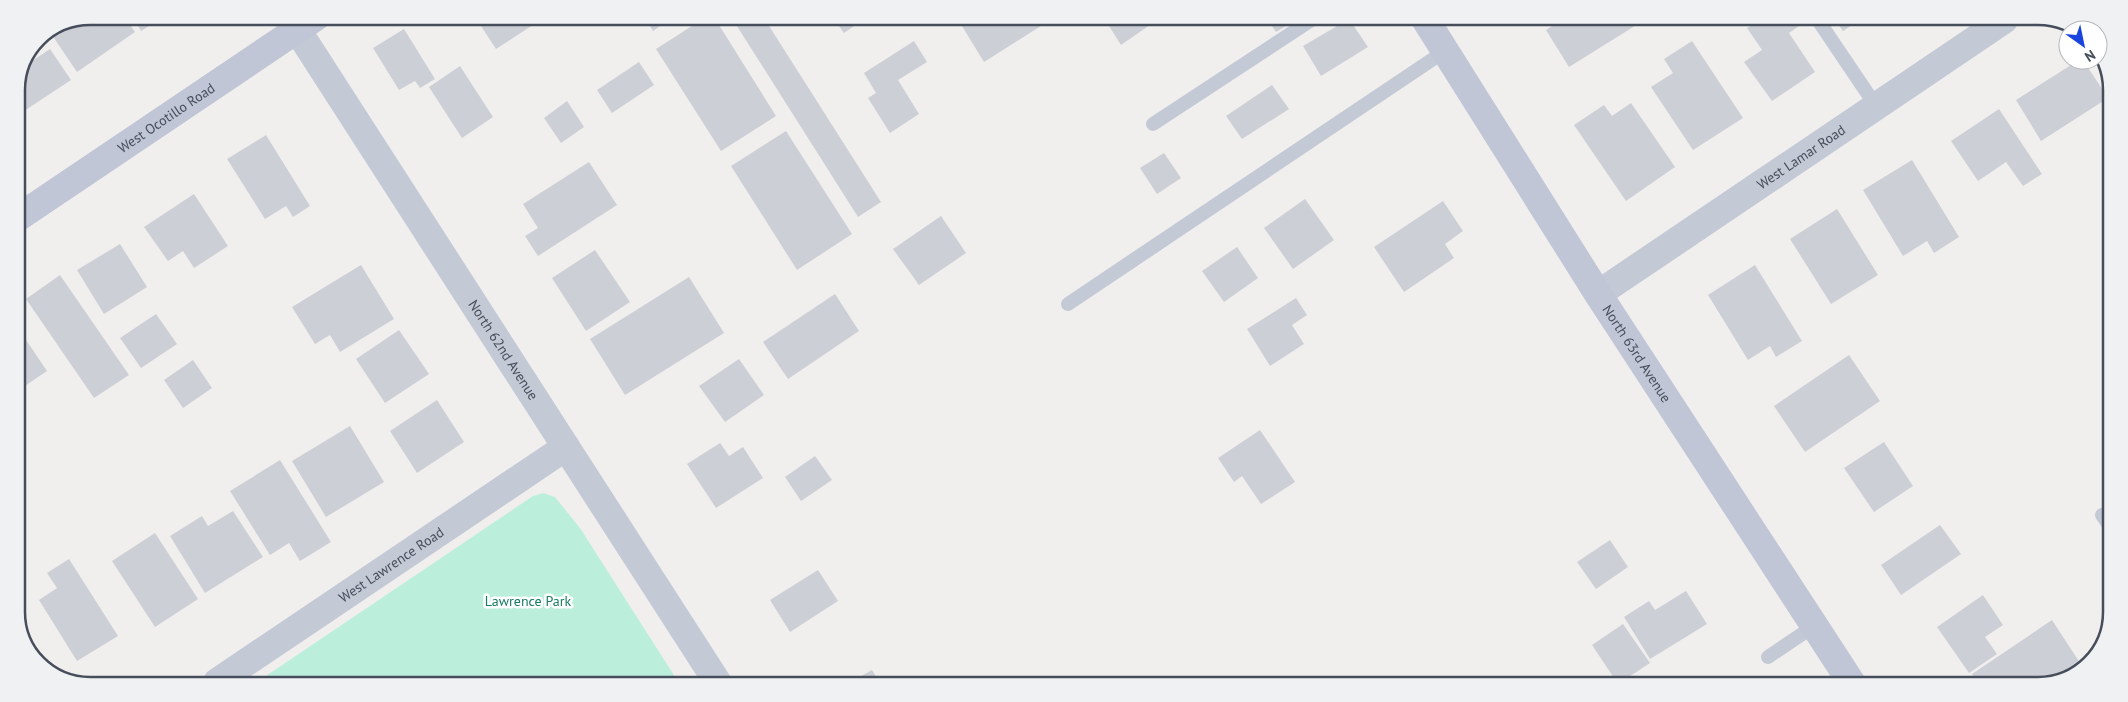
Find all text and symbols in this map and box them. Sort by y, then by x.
north arrow [2058,20,2108,70]
text: N [2081,46,2099,66]
street label: West Ocotillo Road [114,79,218,157]
street label: West Lamar Road [1753,121,1849,193]
street label: North 62nd Avenue [464,296,542,403]
street label: North 63rd Avenue [1598,301,1675,406]
street label: West Lawrence Road [335,523,447,606]
park label: Lawrence Park [485,592,571,610]

